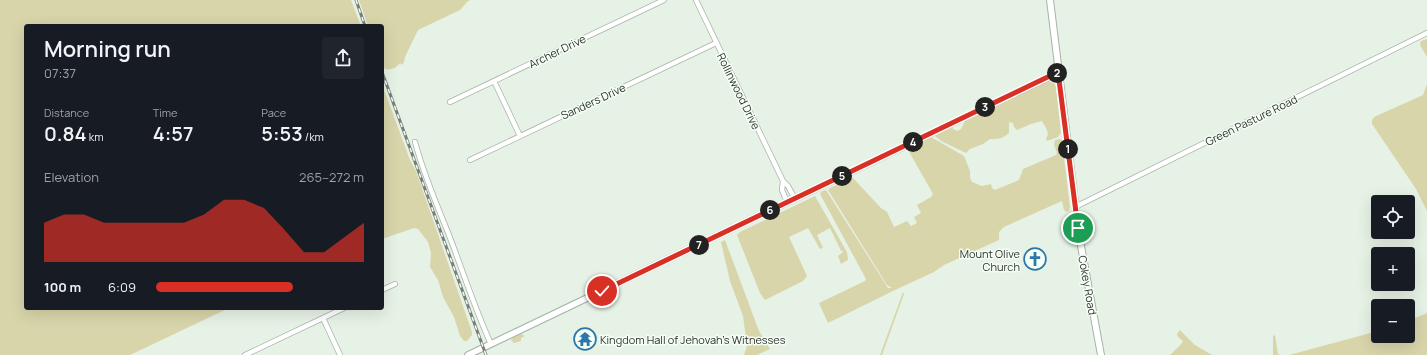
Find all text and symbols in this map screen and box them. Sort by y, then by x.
street label: Archer Drive [526,30,589,71]
text: Morning run [44,34,171,64]
button: share [322,37,364,79]
street label: Rollinwood Drive [714,50,764,132]
pin: 2 [1047,63,1067,83]
text: 07:37 [44,64,76,82]
text: 2 [1054,65,1060,80]
street label: Sanders Drive [558,79,628,123]
street label: Green Pasture Road [1202,91,1300,149]
pin: 3 [975,97,995,117]
text: 3 [982,99,988,114]
text: Distance [44,105,89,120]
text: Time [153,105,178,120]
text: Pace [261,105,286,120]
text: 0.84 [44,120,87,147]
text: 4:57 [153,120,193,147]
text: 5:53 [261,120,303,147]
text: km [87,129,104,144]
text: /km [303,129,324,144]
pin: 4 [903,132,923,152]
text: 4 [910,134,916,149]
pin: 1 [1058,139,1078,159]
text: 1 [1066,141,1070,156]
pin: 5 [832,166,852,186]
text: Elevation [44,168,99,186]
text: 265–272 m [299,168,364,186]
text: 5 [839,168,845,183]
map controls [1371,195,1415,343]
button: locate [1371,195,1415,239]
pin: 6 [760,200,780,220]
text: 6 [767,202,773,217]
pin [1061,211,1095,245]
icon: arrive [1067,217,1089,239]
pin: 7 [689,235,709,255]
text: 7 [696,237,702,252]
place label: Mount Olive Church [960,246,1021,274]
church icon: Mount Olive Church [1022,246,1048,272]
button: + [1371,247,1415,291]
street label: Cokey Road [1075,254,1101,316]
pin [585,274,619,308]
text: 100 m [44,278,81,296]
text: 6:09 [108,278,136,296]
icon: check [591,280,613,302]
button: − [1371,299,1415,343]
temple icon: Kingdom Hall of Jehovah’s Witnesses [572,326,598,352]
place label: Kingdom Hall of Jehovah’s Witnesses [600,332,786,347]

